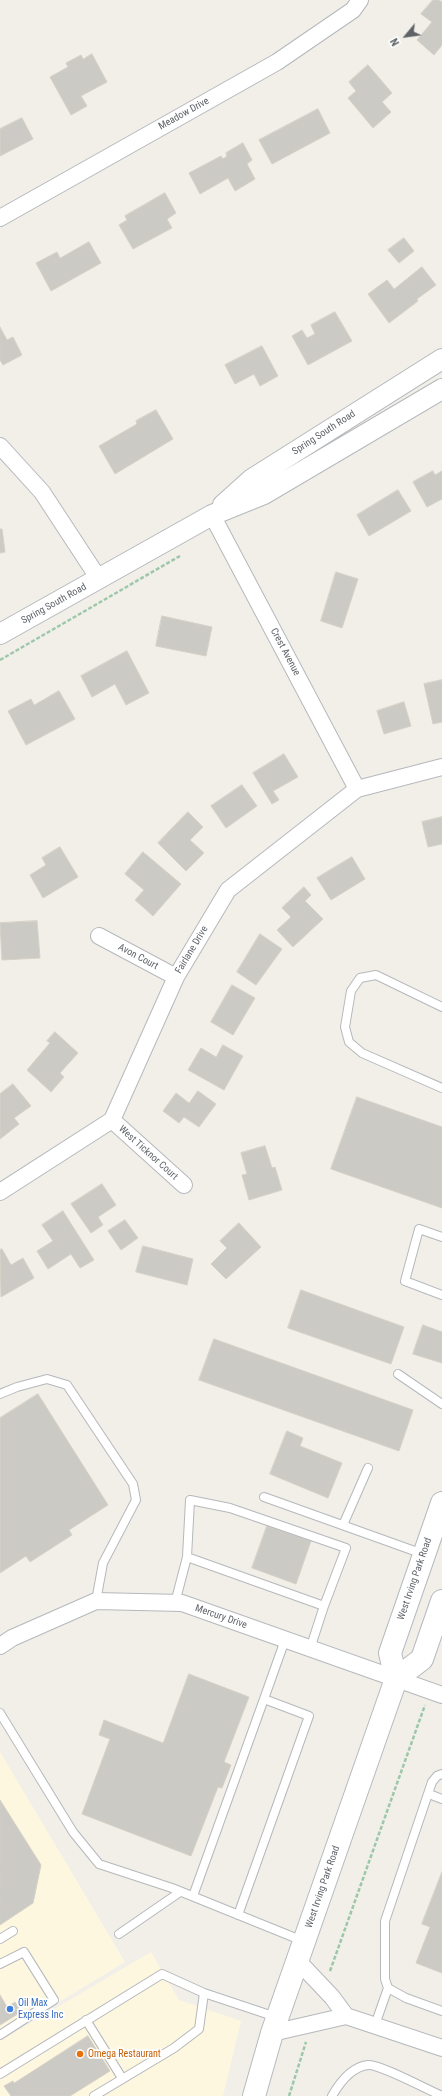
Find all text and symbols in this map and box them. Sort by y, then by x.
north arrow [386,16,426,56]
text: N [388,36,402,48]
street label: Meadow Drive [157,95,211,133]
street label: Spring South Road [290,408,358,458]
street label: Spring South Road [19,581,89,627]
street label: Crest Avenue [268,626,302,678]
street label: Fairlane Drive [173,924,211,976]
street label: Avon Court [116,941,160,973]
street label: West Ticknor Court [116,1123,180,1183]
street label: West Irving Park Road [395,1536,435,1622]
street label: Mercury Drive [193,1603,249,1631]
street label: West Irving Park Road [303,1844,343,1930]
place label: Oil Max Express Inc [18,1997,63,2020]
marker: Oil Max Express Inc [5,2004,15,2014]
place label: Omega Restaurant [88,2048,161,2060]
marker: Omega Restaurant [75,2049,85,2059]

